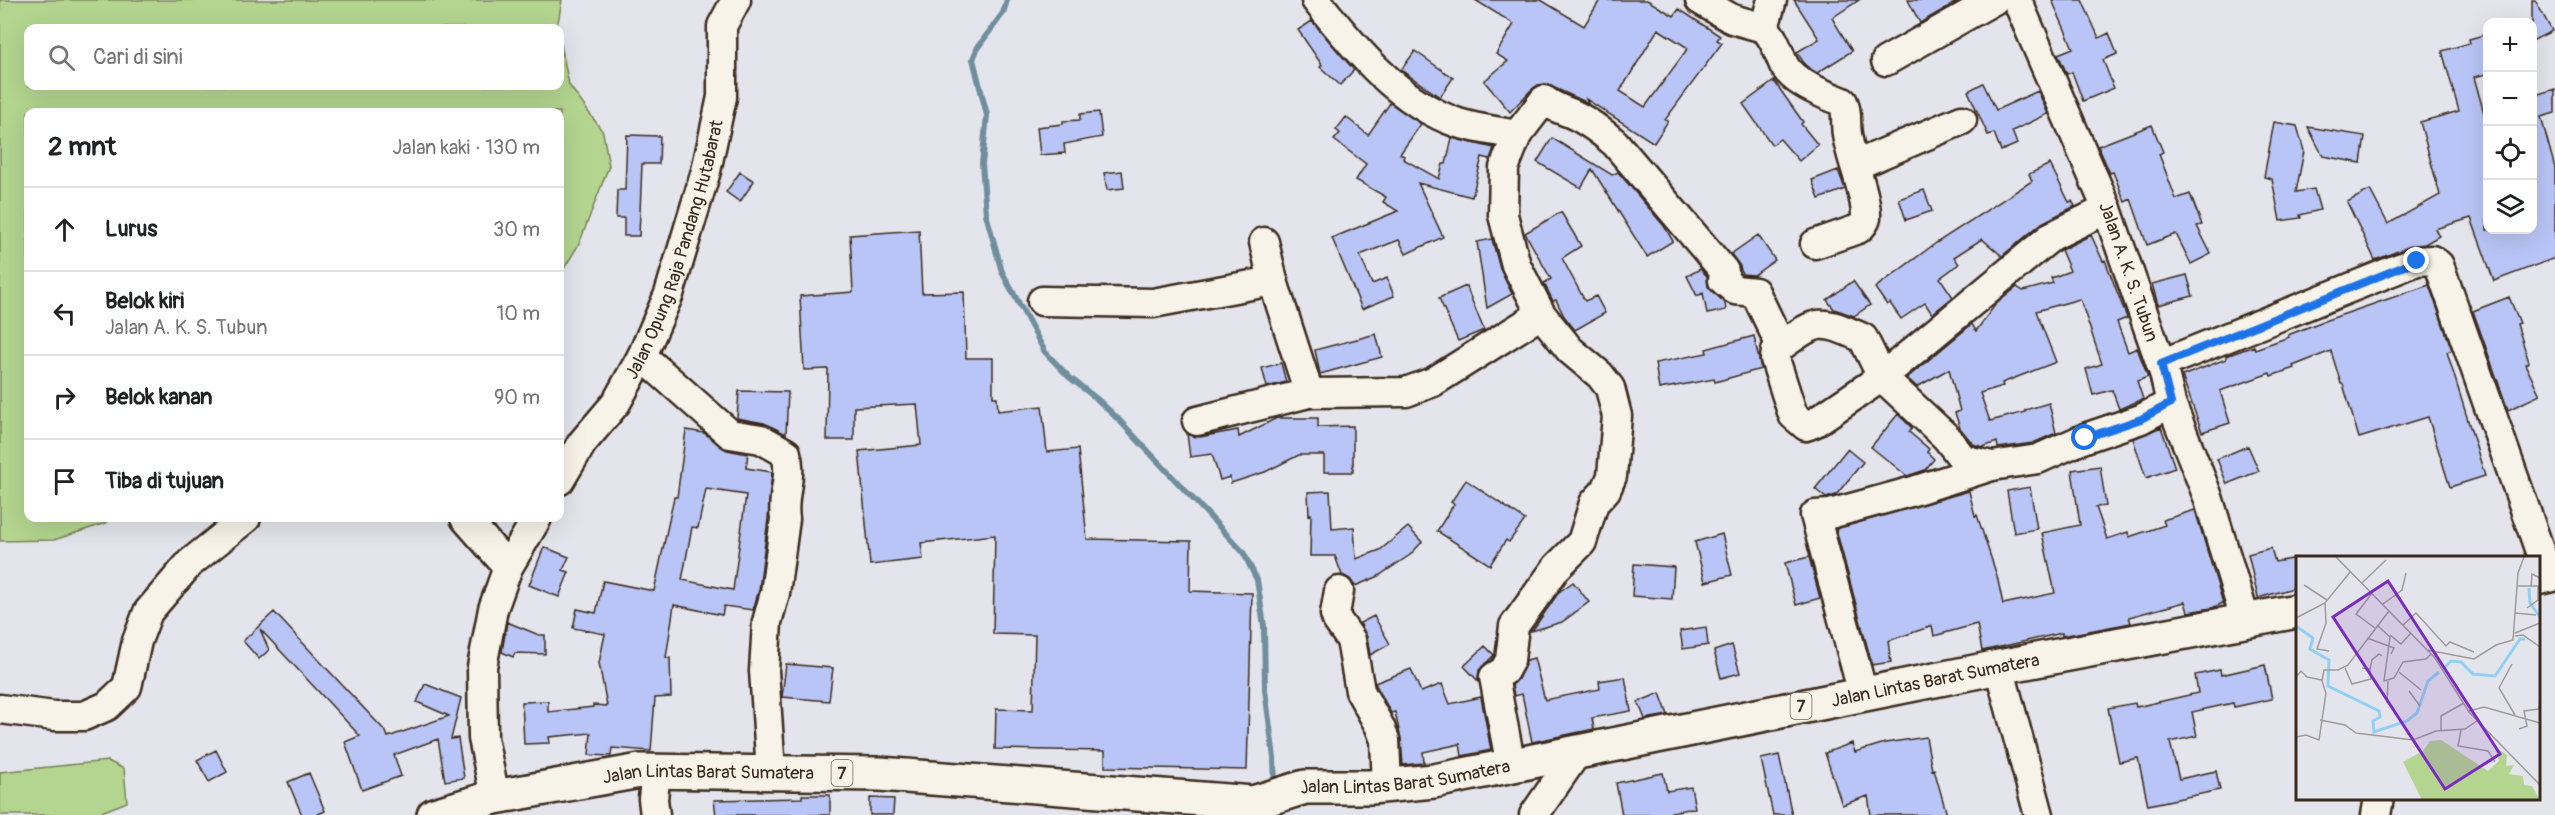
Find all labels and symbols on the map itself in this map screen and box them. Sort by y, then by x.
street label: Jalan Opung Raja Pandang Hutabarat [620,117,729,383]
street label: Jalan A. K. S. Tubun [2093,198,2163,345]
route end [2403,247,2429,273]
route start [2071,424,2097,450]
inset map [2296,556,2540,800]
street label: Jalan Lintas Barat Sumatera [1829,649,2041,713]
road number: 7 [1790,693,1812,719]
street label: Jalan Lintas Barat Sumatera [1297,755,1512,800]
street label: Jalan Lintas Barat Sumatera [601,760,814,789]
road number: 7 [832,760,852,786]

